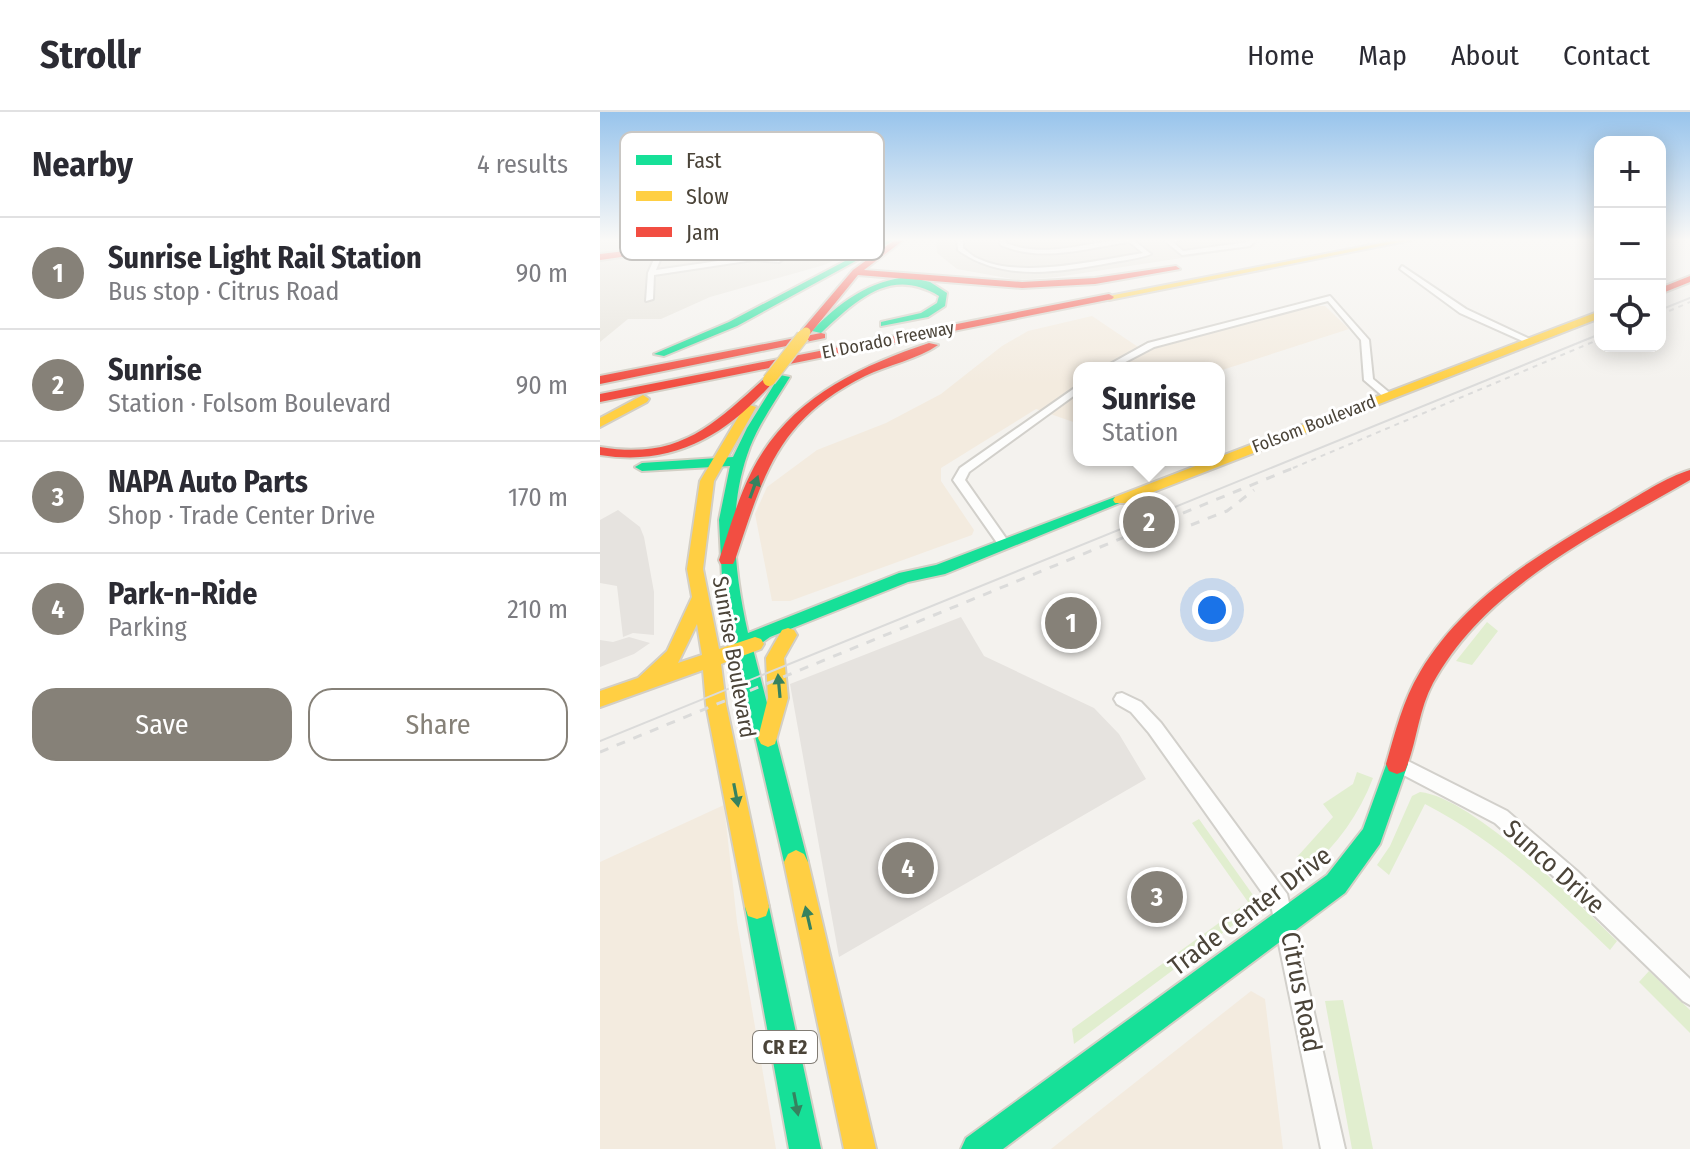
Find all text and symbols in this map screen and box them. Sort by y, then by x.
text: Strollr [40,32,141,78]
text: Home [1247,39,1314,72]
text: Map [1358,39,1407,72]
text: About [1451,39,1519,72]
text: Contact [1563,39,1650,72]
legend [620,132,884,260]
map controls [1594,136,1666,352]
button: + [1594,136,1666,208]
text: Nearby [32,144,133,185]
text: Fast [686,147,722,174]
text: 4 results [477,149,568,180]
text: Slow [686,183,729,210]
button: − [1594,208,1666,280]
text: Jam [686,219,720,246]
text: Sunrise Light Rail Station [108,240,422,276]
text: 1 [53,258,64,289]
text: 90 m [516,258,568,289]
text: Bus stop · Citrus Road [108,276,340,307]
button: locate [1594,280,1666,352]
street label: El Dorado Freeway [820,316,956,364]
text: Sunrise [108,352,202,388]
popup [1073,362,1225,466]
text: 2 [52,370,64,401]
text: 90 m [516,370,568,401]
text: Sunrise [1102,381,1196,417]
text: Station · Folsom Boulevard [108,388,391,419]
street label: Folsom Boulevard [1249,390,1379,458]
text: Station [1102,417,1178,448]
text: NAPA Auto Parts [108,464,308,500]
one-way arrow [748,475,761,499]
text: 3 [52,482,64,513]
text: 170 m [508,482,568,513]
pin: 2 [1123,492,1175,552]
text: Shop · Trade Center Drive [108,500,375,531]
street label: Sunrise Boulevard [707,574,761,740]
text: Park-n-Ride [108,576,257,612]
your location [1192,590,1232,630]
pin: 1 [1045,593,1097,653]
text: 4 [51,594,65,625]
text: 210 m [507,594,568,625]
text: Parking [108,612,187,643]
one-way arrow [772,673,785,698]
button: Save [32,688,292,761]
button: Share [308,688,568,761]
one-way arrow [730,783,742,808]
street label: Sunco Drive [1497,813,1611,921]
pin: 4 [882,838,934,898]
street label: Trade Center Drive [1163,840,1337,982]
pin: 3 [1131,867,1183,927]
one-way arrow [801,905,814,930]
street label: Citrus Road [1274,929,1328,1055]
road number: CR E2 [753,1031,817,1063]
one-way arrow [791,1092,803,1117]

